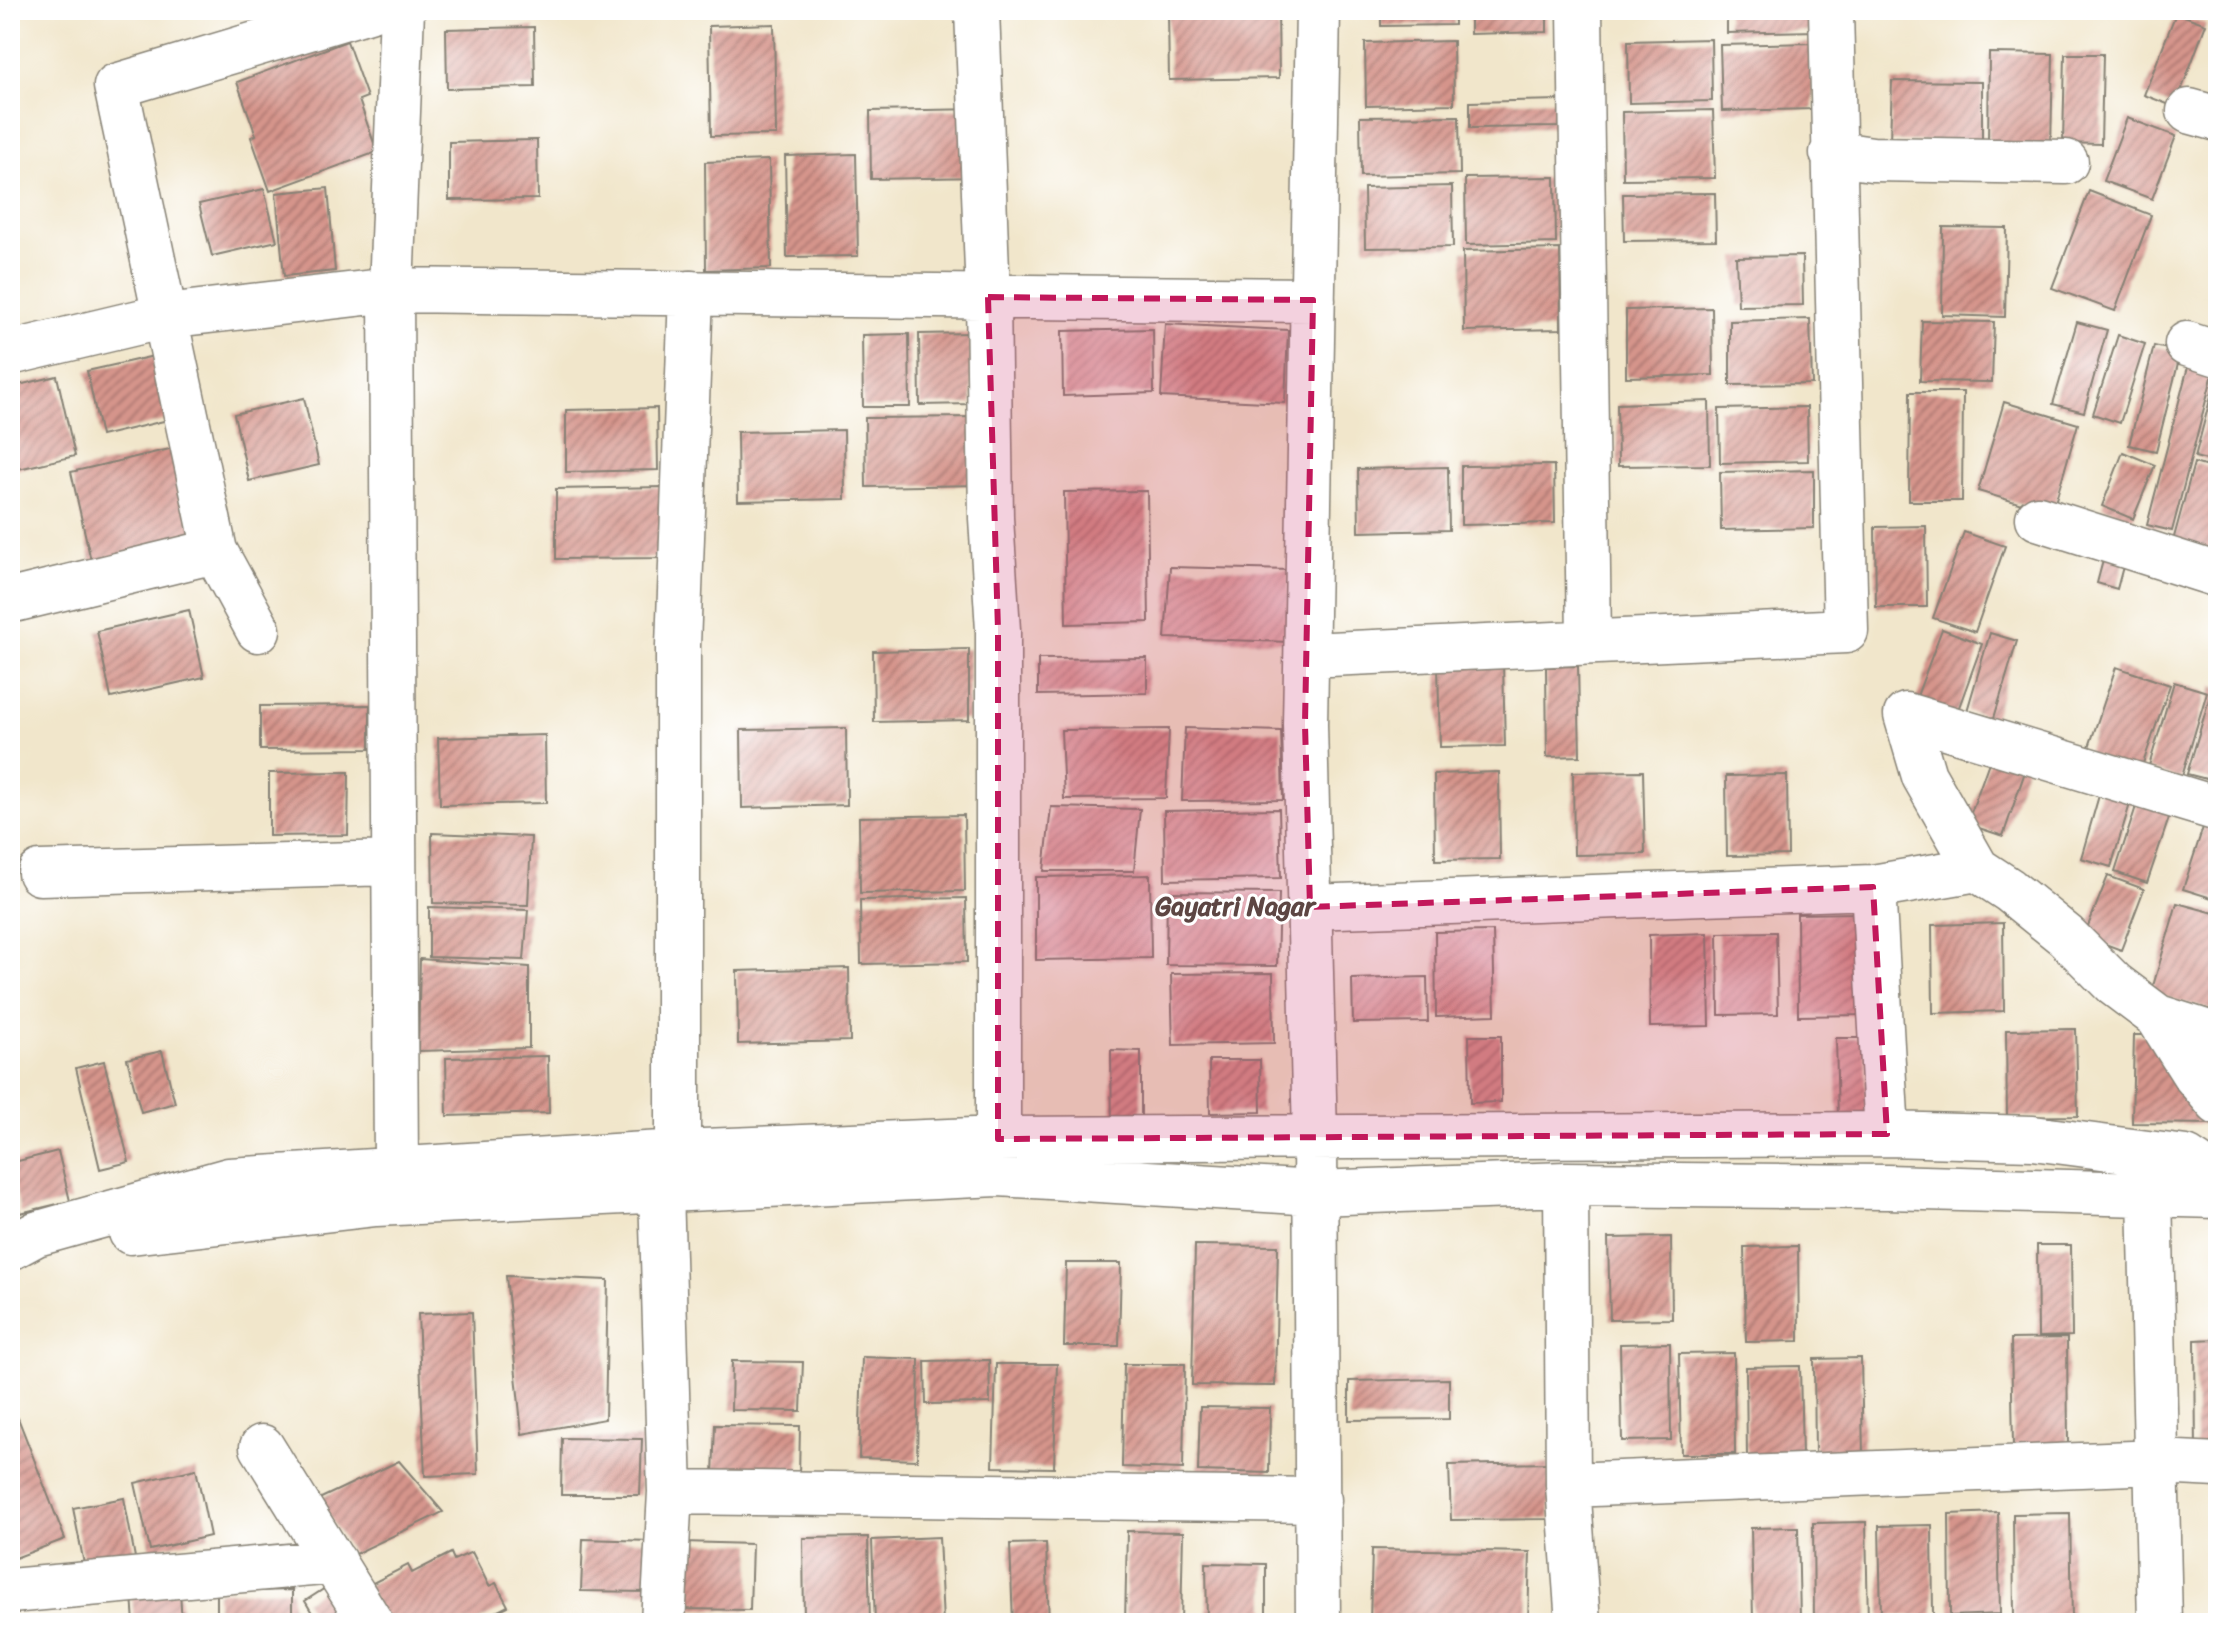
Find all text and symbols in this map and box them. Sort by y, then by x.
district label: Gayatri Nagar [1155,883,1317,929]

